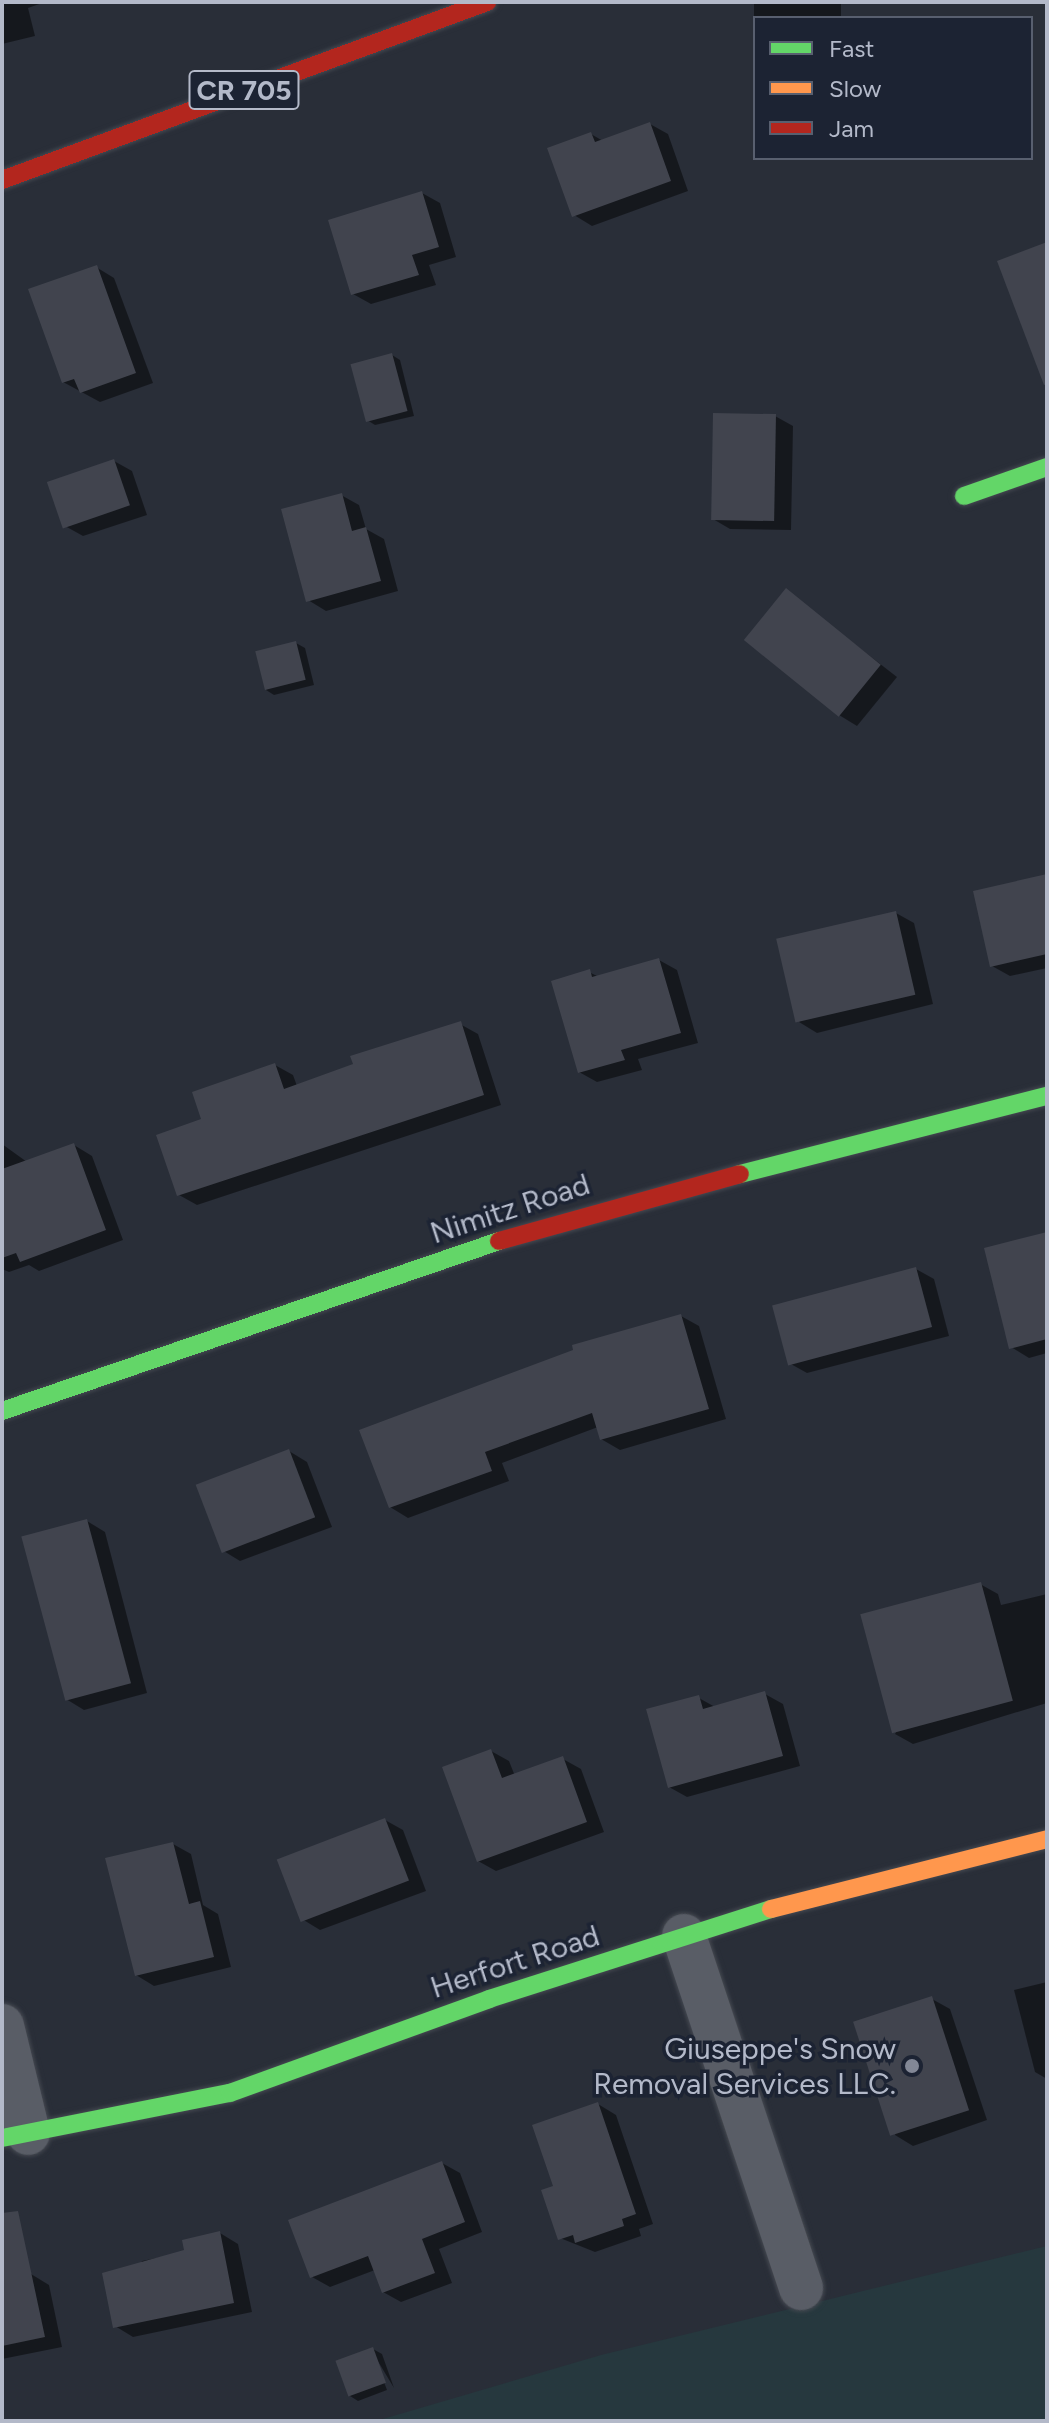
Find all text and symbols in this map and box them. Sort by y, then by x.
legend [753,16,1033,160]
text: Fast [829,34,874,63]
road number: CR 705 [188,66,300,114]
text: Slow [829,74,881,103]
text: Jam [829,114,874,143]
street label: Nimitz Road [426,1166,594,1252]
street label: Herfort Road [426,1918,604,2006]
place label: Giuseppe's Snow Removal Services LLC. [593,2031,896,2102]
marker: Giuseppe's Snow Removal Services LLC. [903,2057,921,2075]

